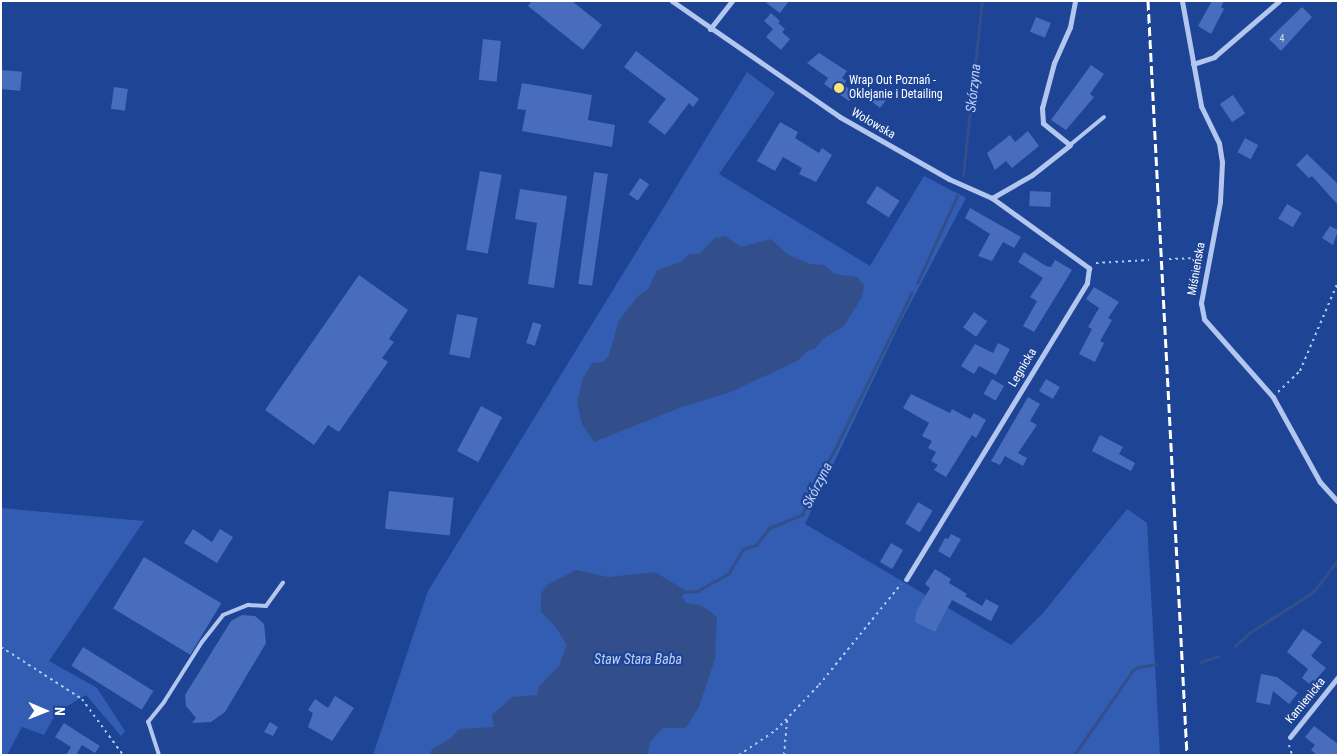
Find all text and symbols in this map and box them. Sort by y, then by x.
house number: 4 [1280,33,1284,45]
water label: Skórzyna [962,63,984,113]
place label: Wrap Out Poznań - Oklejanie i Detailing [849,74,943,102]
marker: Wrap Out Poznań - Oklejanie i Detailing [833,82,845,94]
street label: Wołowska [848,106,898,142]
street label: Miśnieńska [1185,241,1209,297]
street label: Legnicka [1006,346,1040,390]
water label: Skórzyna [798,459,836,511]
water label: Staw Stara Baba [594,651,682,667]
street label: Kamienicka [1283,675,1329,727]
north arrow [20,686,70,736]
text: N [52,707,68,716]

